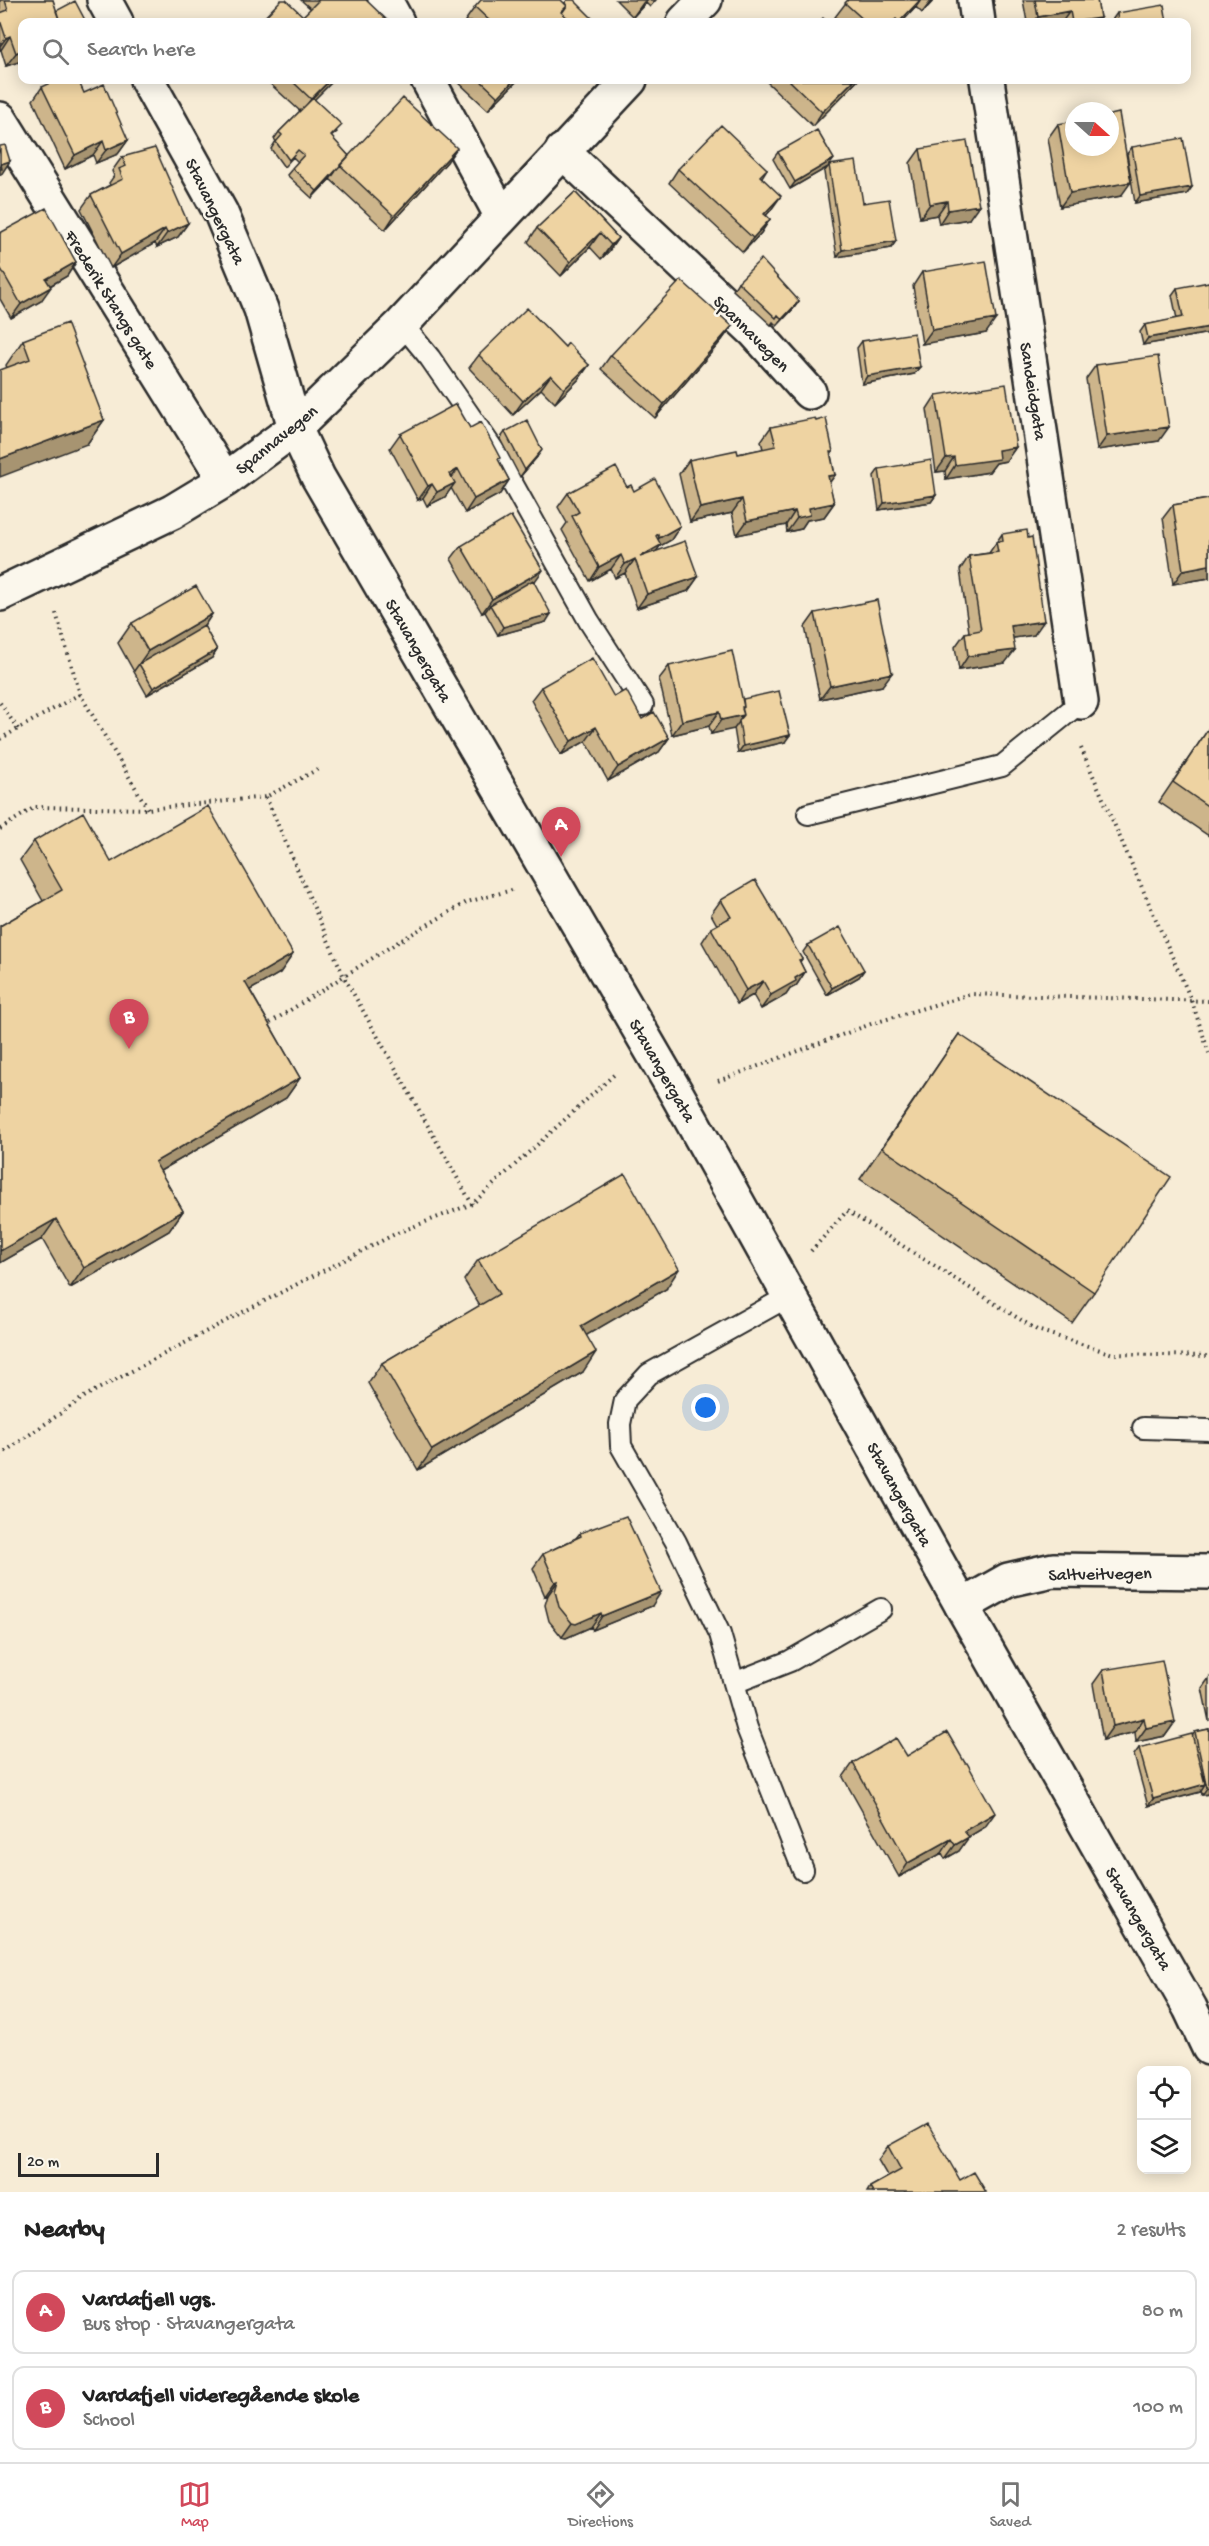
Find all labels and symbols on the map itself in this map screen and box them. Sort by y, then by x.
north arrow [1065,102,1119,156]
street label: Stavangergata [179,156,249,270]
street label: Frederik Stangs gate [58,226,161,374]
street label: Spannavegen [708,292,793,378]
street label: Sandeidgata [1013,341,1050,443]
street label: Spannavegen [232,401,323,480]
street label: Stavangergata [379,596,455,707]
pin: A [542,808,580,857]
pin: B [110,1000,148,1049]
street label: Stavangergata [623,1016,699,1127]
your location [691,1393,720,1422]
street label: Stavangergata [861,1440,936,1552]
street label: Saltveitvegen [1048,1564,1152,1587]
street label: Stavangergata [1099,1864,1175,1975]
scale bar [18,2150,159,2178]

